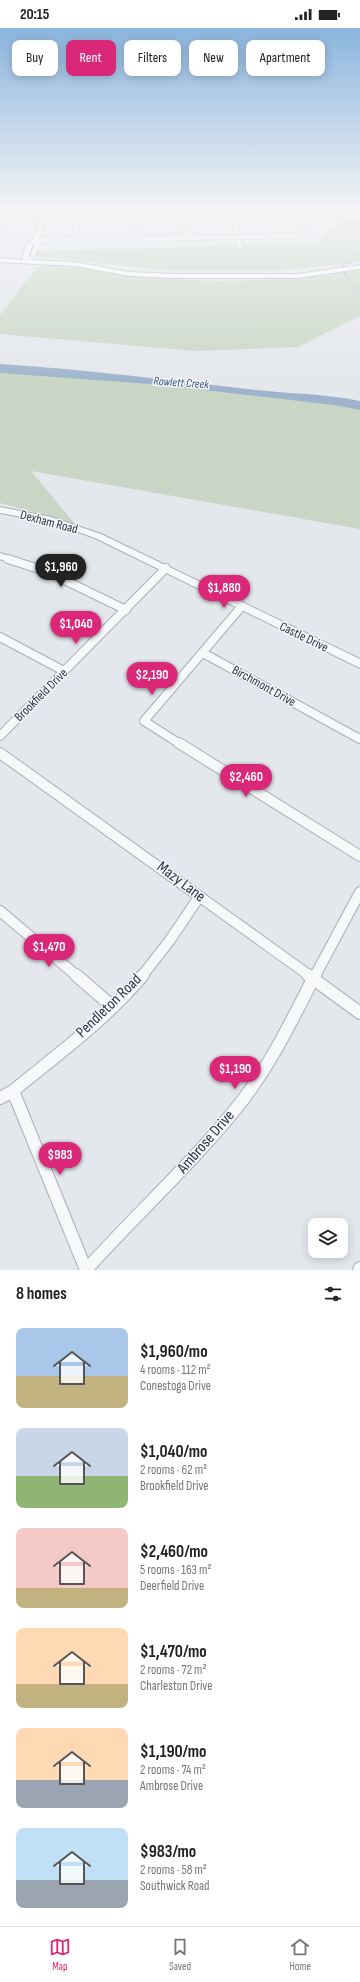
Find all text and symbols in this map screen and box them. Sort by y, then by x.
text: 20:15 [20,5,49,24]
chip: Buy [12,40,58,76]
chip: Rent [66,40,116,76]
chip: Filters [124,40,181,76]
chip: New [189,40,238,76]
chip: Apartment [246,40,325,76]
water label: Rowlett Creek [153,374,210,392]
street label: Dexham Road [18,507,80,537]
pin: $1,960 [28,554,94,588]
text: $1,960 [44,559,78,575]
pin: $1,880 [191,575,257,609]
text: $1,880 [207,580,241,596]
pin: $1,040 [43,611,109,645]
text: $1,040 [59,616,93,632]
street label: Castle Drive [277,618,331,656]
pin: $2,190 [119,662,185,696]
street label: Birchmont Drive [229,662,299,710]
street label: Brookfield Drive [11,665,71,725]
text: $2,190 [136,667,168,683]
pin: $2,460 [213,764,279,798]
text: $2,460 [229,769,263,785]
street label: Mazy Lane [153,858,209,906]
pin: $1,470 [16,934,82,968]
text: $1,470 [33,939,65,955]
street label: Pendleton Road [72,970,146,1042]
pin: $1,190 [202,1056,268,1090]
text: $1,190 [219,1061,251,1077]
street label: Ambrose Drive [173,1106,239,1178]
pin: $983 [36,1142,84,1176]
text: $983 [48,1147,72,1163]
map controls [308,1218,348,1258]
button: layers [308,1218,348,1258]
icon: filters [322,1283,344,1305]
text: 8 homes [16,1284,67,1304]
text: $1,960/mo [140,1342,208,1362]
icon: home [48,1344,96,1392]
text: 4 rooms · 112 m² [140,1362,211,1378]
text: Conestoga Drive [140,1378,211,1394]
text: $1,040/mo [140,1442,207,1462]
icon: home [48,1444,96,1492]
text: 2 rooms · 62 m² [140,1462,207,1478]
text: Brookfield Drive [140,1478,209,1494]
text: $2,460/mo [140,1542,208,1562]
icon: home [48,1544,96,1592]
text: 5 rooms · 163 m² [140,1562,211,1578]
text: Deerfield Drive [140,1578,204,1594]
text: $1,470/mo [140,1642,207,1662]
icon: home [48,1644,96,1692]
text: 2 rooms · 72 m² [140,1662,206,1678]
text: Charleston Drive [140,1678,213,1694]
text: $1,190/mo [140,1742,206,1762]
icon: home [48,1744,96,1792]
text: 2 rooms · 74 m² [140,1762,206,1778]
text: Ambrose Drive [140,1778,203,1794]
text: $983/mo [140,1842,196,1862]
icon: home [48,1844,96,1892]
text: 2 rooms · 58 m² [140,1862,207,1878]
text: Southwick Road [140,1878,210,1894]
tab: Map [49,1936,71,1973]
tab: Saved [169,1936,191,1973]
tab: Home [289,1936,311,1973]

